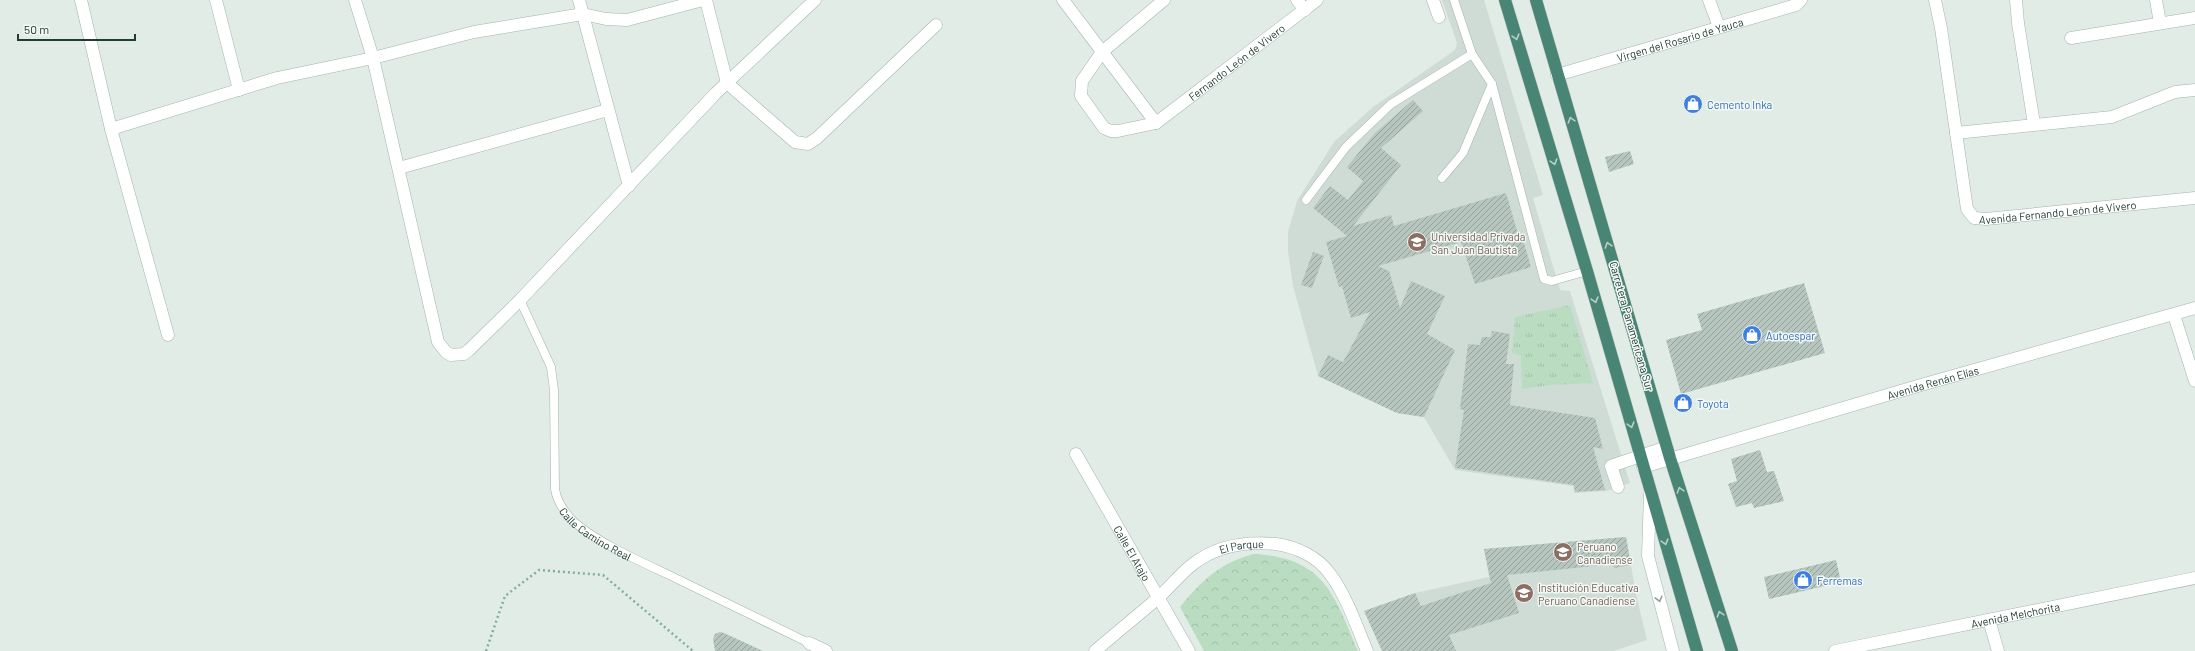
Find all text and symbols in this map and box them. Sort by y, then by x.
street label: Virgen del Rosario de Yauca [1615,14,1745,64]
scale bar [18,16,135,42]
street label: Fernando León de Vivero [1185,21,1287,103]
text: 50 m [24,22,49,36]
one-way arrow [1511,34,1520,41]
shop icon: Cemento Inka [1682,93,1704,115]
place label: Cemento Inka [1707,98,1772,111]
one-way arrow [1567,117,1576,124]
one-way arrow [1549,158,1558,165]
street label: Avenida Fernando León de Vivero [1979,197,2137,226]
place label: Universidad Privada San Juan Bautista [1431,230,1525,256]
school or university icon: Universidad Privada San Juan Bautista [1406,231,1428,253]
one-way arrow [1604,241,1613,248]
street label: Carretera Panamericana Sur [1607,260,1657,392]
one-way arrow [1590,296,1599,303]
shop icon: Autoespar [1741,324,1763,346]
place label: Autoespar [1766,329,1815,342]
street label: Avenida Renán Elías [1885,363,1980,401]
shop icon: Toyota [1672,392,1694,414]
place label: Toyota [1697,397,1729,410]
one-way arrow [1626,421,1635,428]
one-way arrow [1677,487,1685,494]
street label: Calle Camino Real [557,505,633,563]
street label: Calle El Atajo [1112,523,1154,583]
street label: El Parque [1217,537,1264,556]
one-way arrow [1660,538,1669,545]
place label: Peruano Canadiense [1577,540,1633,566]
school or university icon: Peruano Canadiense [1552,541,1574,563]
shop icon: Ferremas [1792,569,1814,591]
place label: Ferremas [1817,574,1863,587]
place label: Institución Educativa Peruano Canadiense [1538,581,1639,607]
school or university icon: Institución Educativa Peruano Canadiense [1513,582,1535,604]
one-way arrow [1654,596,1662,602]
street label: Avenida Melchorita [1970,599,2061,630]
one-way arrow [1716,611,1725,618]

